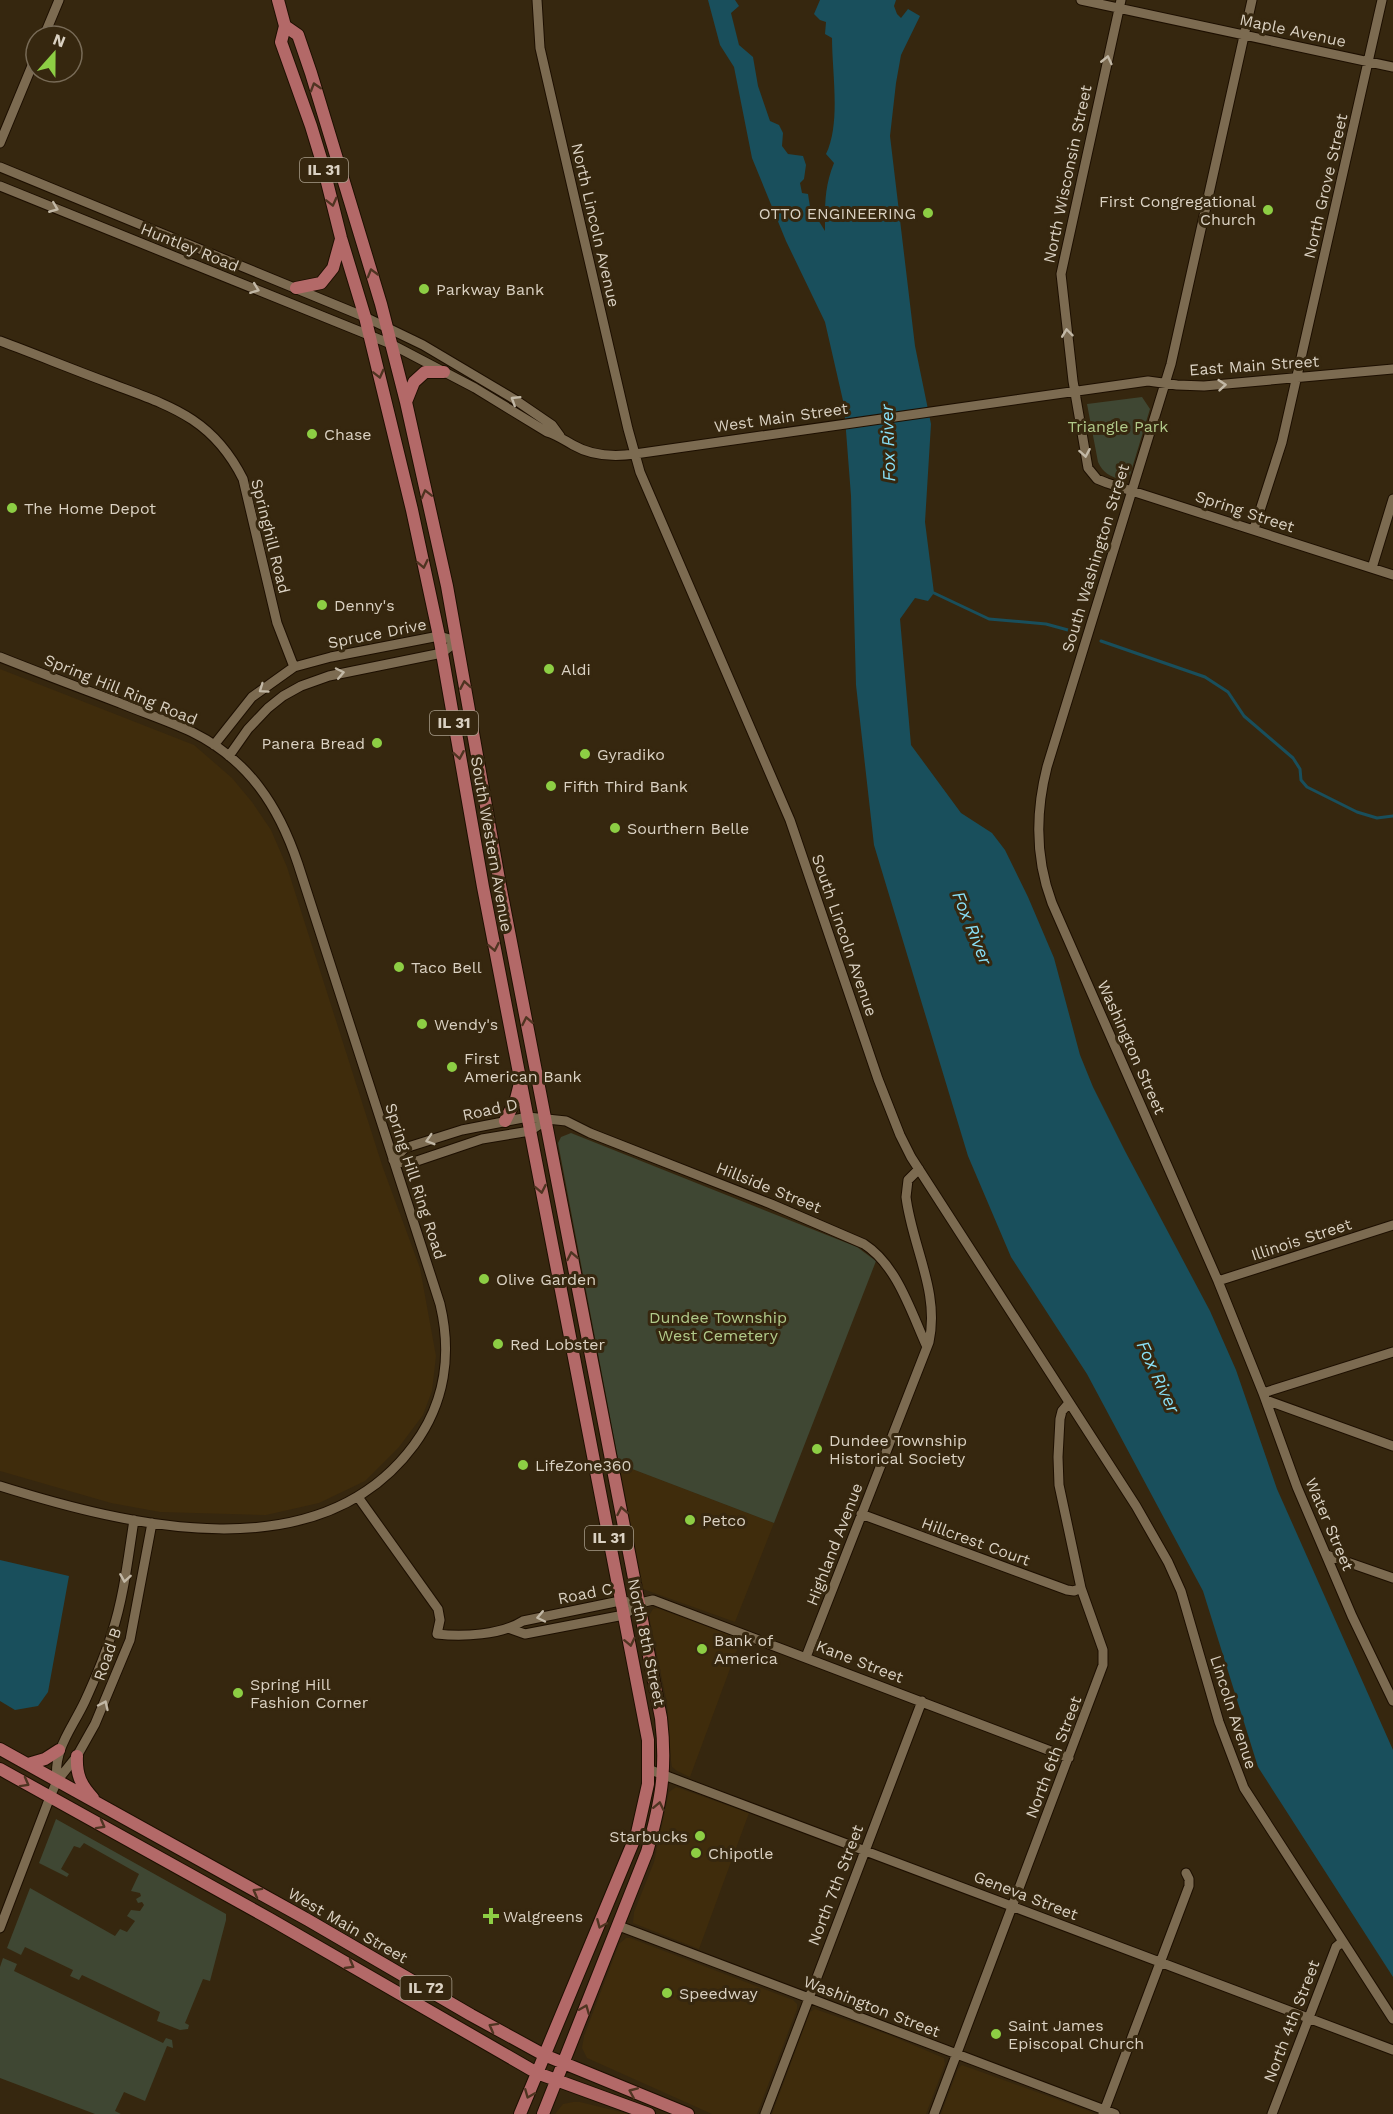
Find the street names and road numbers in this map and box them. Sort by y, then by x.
street label: Maple Avenue [1238,10,1348,51]
street label: North Wisconsin Street [1039,83,1096,265]
street label: North Grove Street [1300,112,1351,260]
street label: North Lincoln Avenue [567,141,624,309]
road number: IL 31 [300,158,348,182]
street label: Huntley Road [138,219,242,276]
street label: East Main Street [1188,351,1320,380]
street label: West Main Street [713,399,850,436]
street label: South Washington Street [1058,461,1133,655]
street label: Springhill Road [247,477,294,595]
street label: Spring Street [1193,487,1297,537]
street label: Spruce Drive [326,615,428,652]
street label: Spring Hill Ring Road [42,650,200,729]
road number: IL 31 [430,711,478,735]
street label: South Western Avenue [467,755,516,933]
street label: South Lincoln Avenue [808,852,881,1019]
street label: Washington Street [1093,977,1170,1117]
street label: Road D [461,1094,519,1125]
street label: Spring Hill Ring Road [381,1101,450,1262]
street label: Hillside Street [714,1158,824,1217]
street label: Illinois Street [1249,1214,1354,1265]
street label: Water Street [1301,1475,1358,1574]
street label: Highland Avenue [802,1480,867,1608]
street label: Hillcrest Court [919,1513,1033,1570]
road number: IL 31 [585,1526,633,1550]
street label: North 8th Street [624,1577,669,1708]
street label: Road C [556,1579,614,1608]
street label: Road B [90,1625,125,1683]
street label: Kane Street [813,1636,906,1687]
street label: Lincoln Avenue [1206,1653,1261,1771]
street label: North 6th Street [1021,1693,1086,1821]
street label: North 7th Street [804,1822,867,1948]
street label: Geneva Street [971,1867,1081,1924]
street label: West Main Street [285,1883,411,1968]
street label: North 4th Street [1259,1957,1324,2085]
street label: Washington Street [801,1972,943,2041]
road number: IL 72 [400,1976,452,2000]

